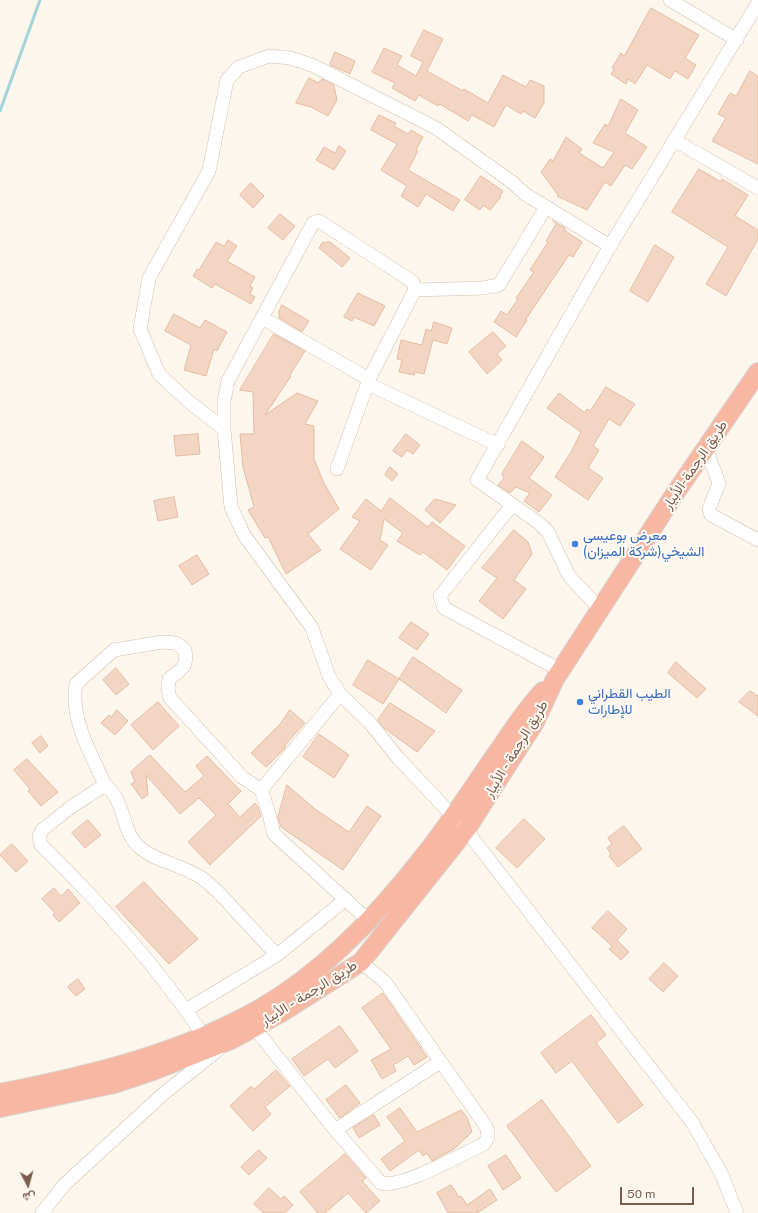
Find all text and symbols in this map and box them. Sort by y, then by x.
street label: طريق الرجمة-الأبيار [659,417,731,513]
place label: معرض بوعيسى الشيخي(شركة الميزان) [583,528,704,560]
marker: معرض بوعيسى الشيخي(شركة الميزان) [570,539,580,549]
place label: الطيب القطراني للإطارات [588,686,671,718]
street label: طريق الرجمة - الأبيار [480,697,552,801]
marker: الطيب القطراني للإطارات [575,697,585,707]
street label: طريق الرجمة - الأبيار [258,957,360,1029]
north arrow [8,1165,48,1205]
scale bar [622,1179,696,1205]
text: 50 m [627,1187,655,1201]
text: ش [22,1190,36,1204]

